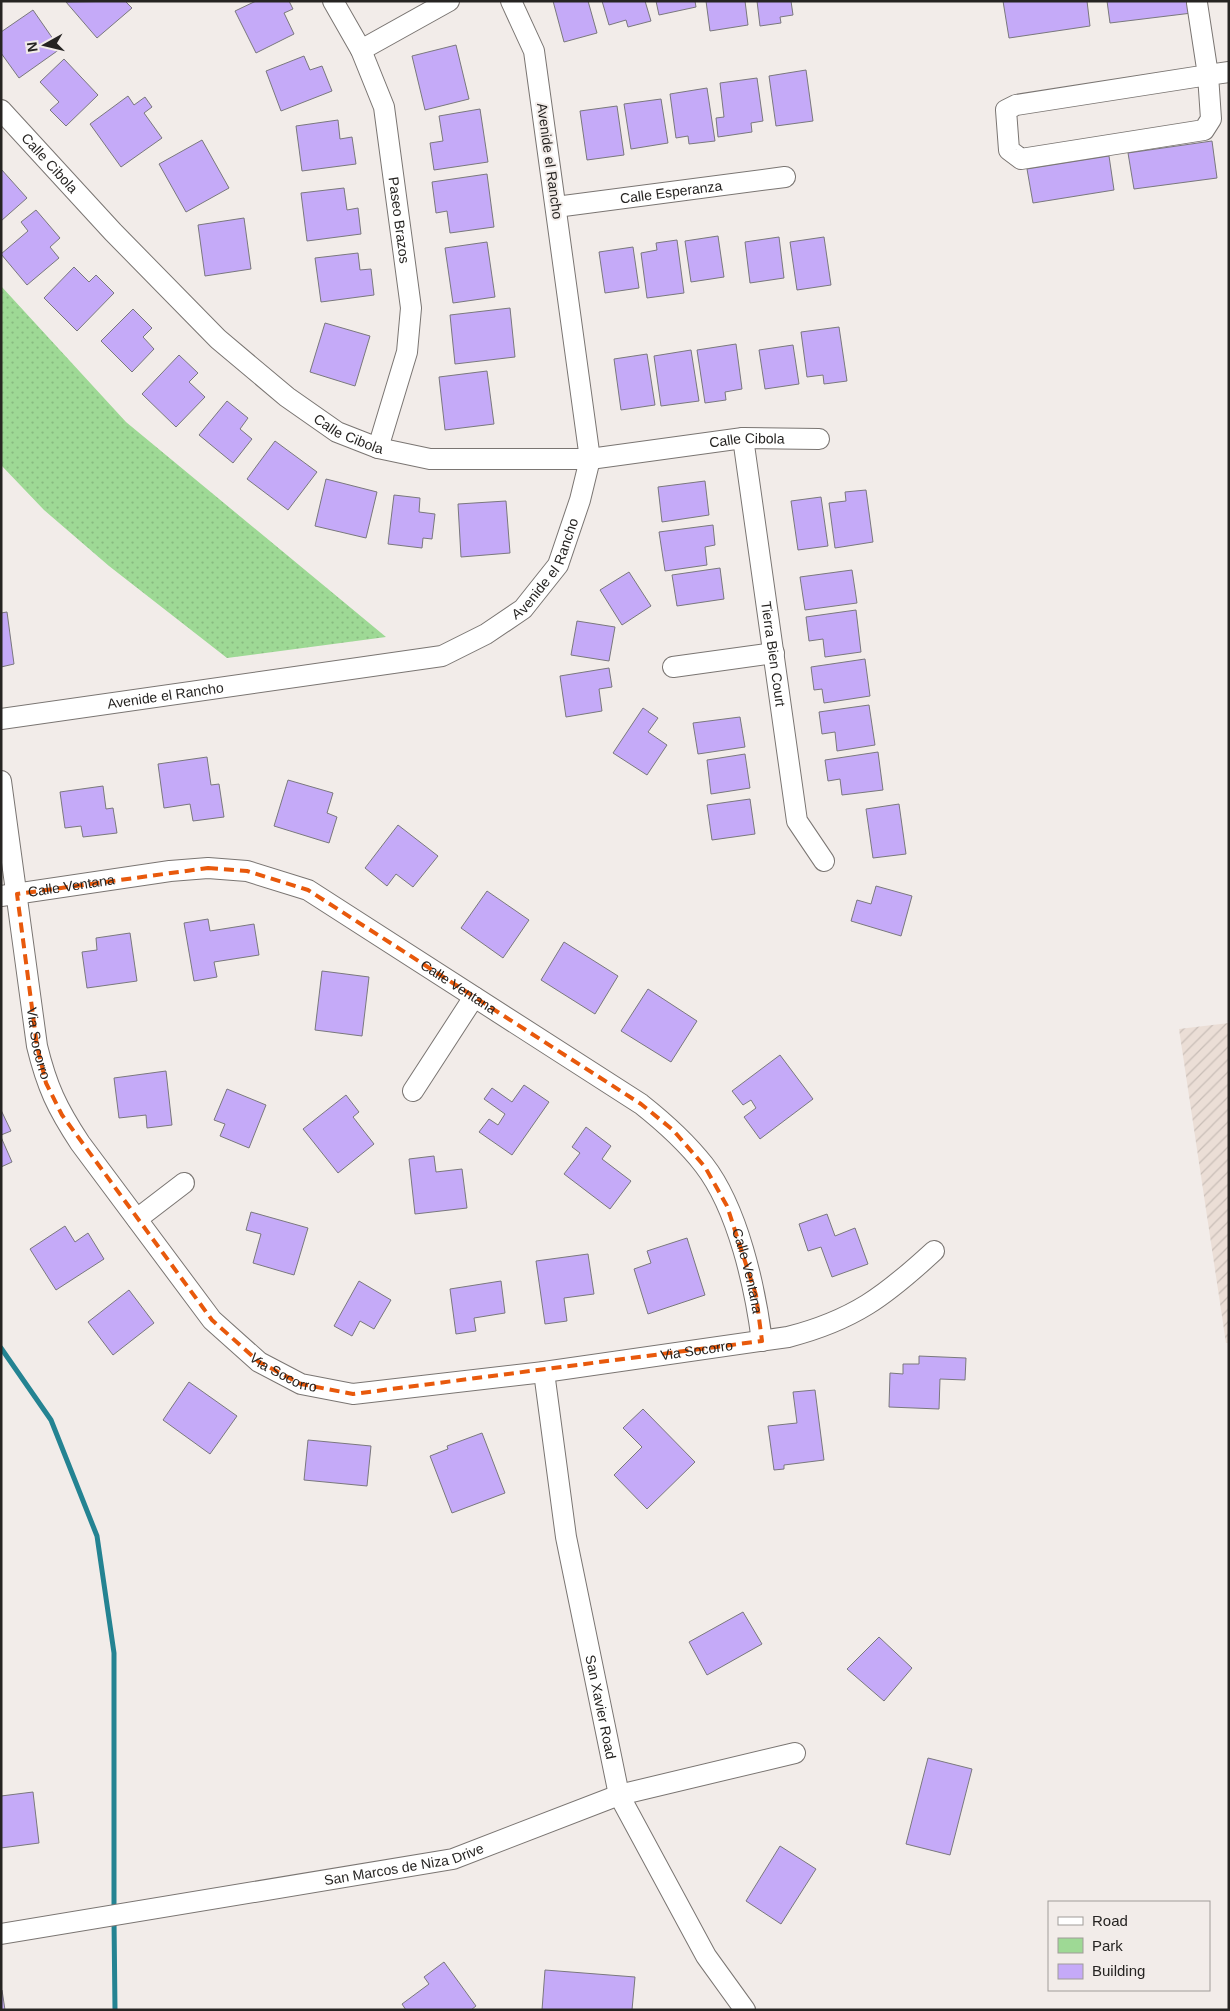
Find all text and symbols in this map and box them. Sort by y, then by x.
north arrow [20,20,70,70]
text: N [23,41,41,53]
street label: Avenide el Rancho [534,102,566,220]
street label: Calle Cibola [18,130,81,196]
street label: Paseo Brazos [385,176,413,264]
street label: Calle Esperanza [619,177,723,207]
street label: Calle Cibola [311,410,385,457]
street label: Calle Cibola [708,430,785,451]
street label: Avenide el Rancho [509,516,581,622]
street label: Tierra Bien Court [758,600,789,708]
street label: Avenide el Rancho [106,679,225,712]
street label: Calle Ventana [27,871,116,900]
street label: Calle Ventana [418,956,500,1017]
street label: Via Socorro [24,1006,54,1081]
street label: Calle Ventana [729,1226,766,1315]
street label: Via Socorro [660,1337,734,1363]
street label: Via Socorro [247,1350,318,1395]
street label: San Xavier Road [582,1653,619,1761]
street label: San Marcos de Niza Drive [323,1840,486,1888]
legend [1048,1901,1210,1991]
text: Road [1092,1912,1128,1929]
text: Park [1092,1937,1123,1954]
text: Building [1092,1962,1145,1979]

